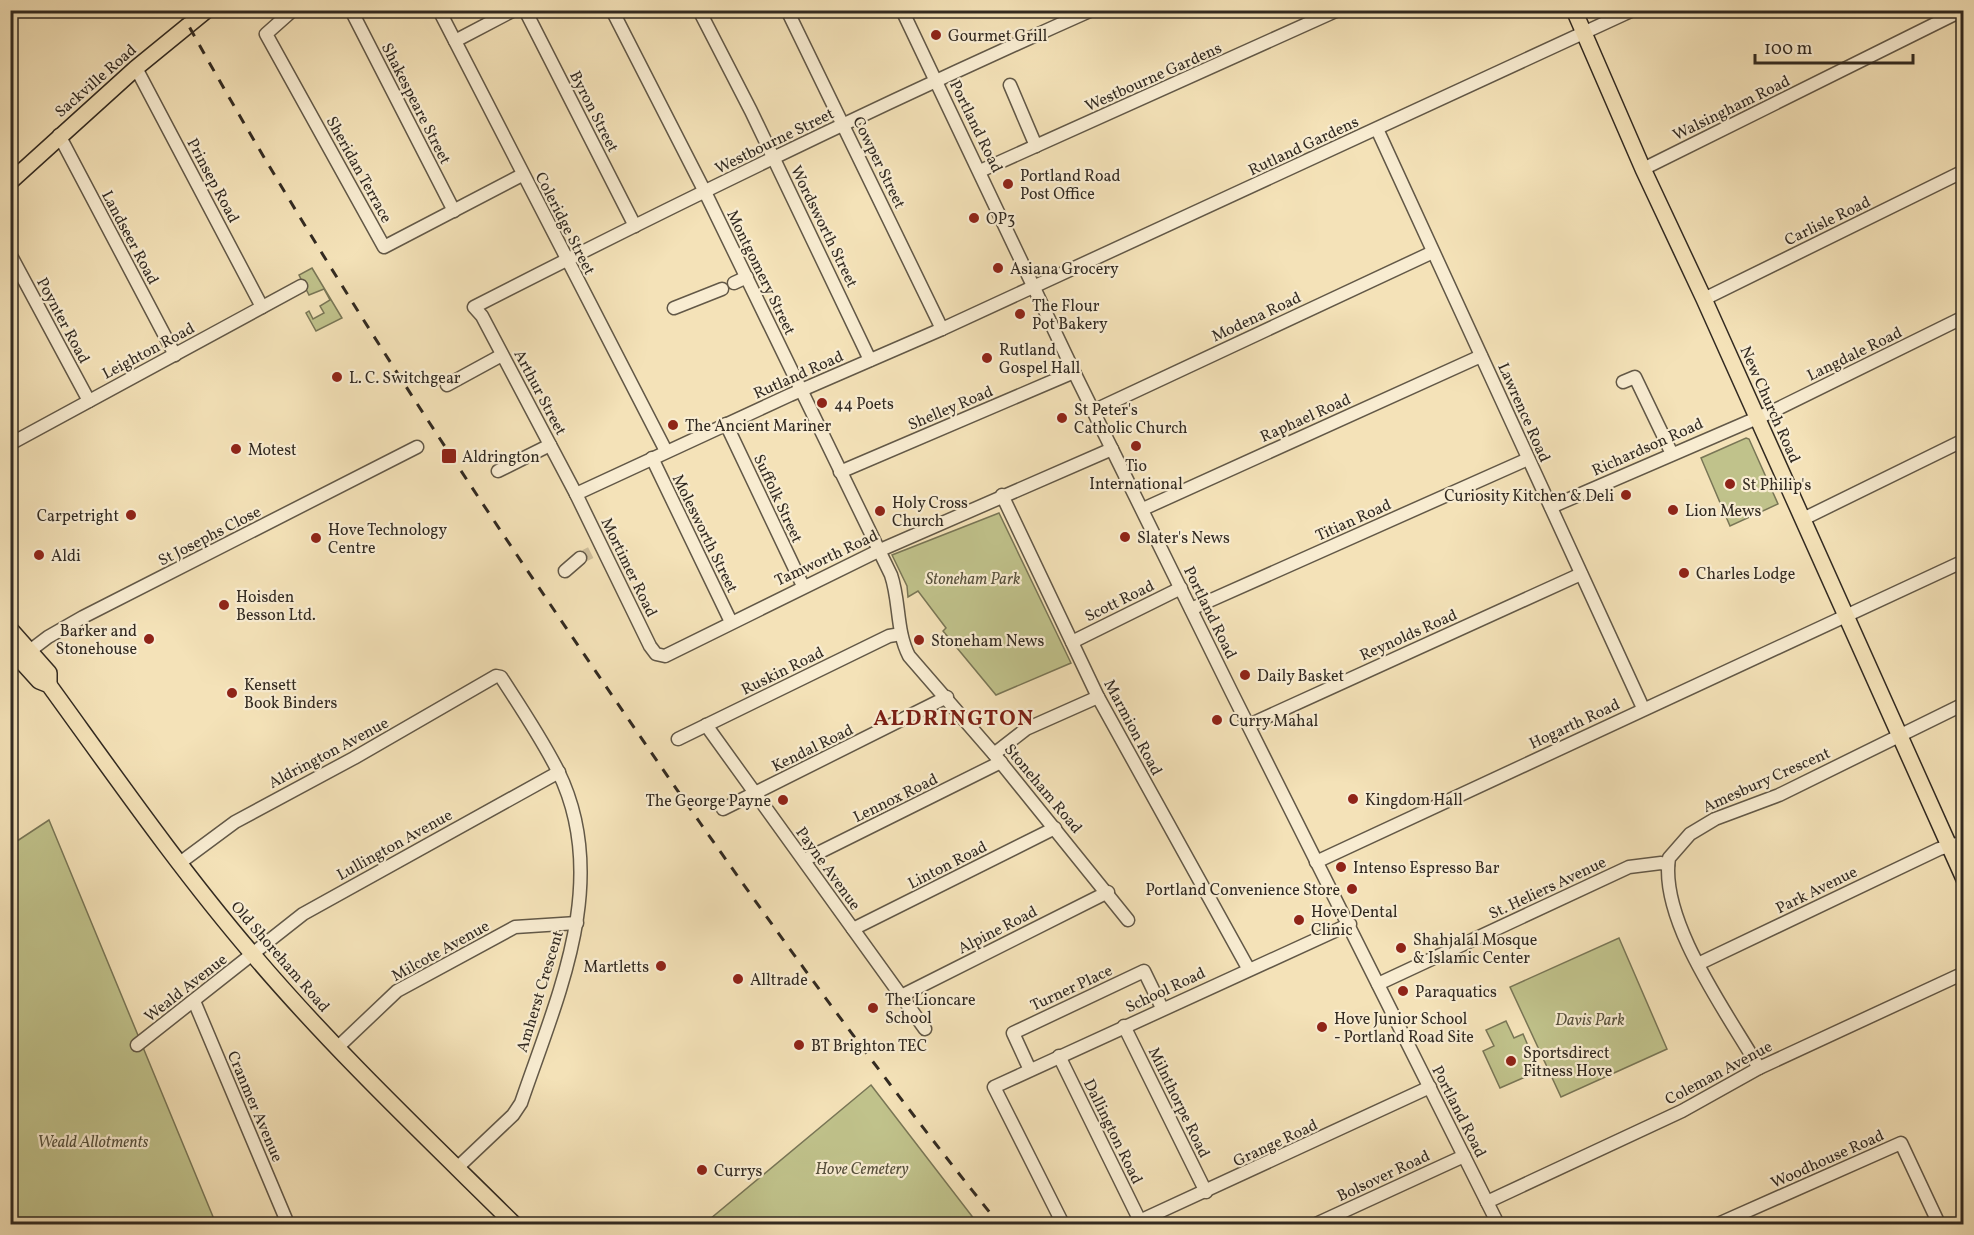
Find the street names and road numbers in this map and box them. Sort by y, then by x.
street label: Westbourne Gardens [1082,38,1226,118]
street label: Shakespeare Street [375,39,455,169]
street label: Sackville Road [51,40,142,123]
street label: Byron Street [563,67,623,157]
street label: Walsingham Road [1669,71,1794,147]
street label: Portland Road [943,77,1007,177]
street label: Westbourne Street [712,103,838,180]
street label: Rutland Gardens [1245,112,1363,182]
street label: Sheridan Terrace [320,113,397,227]
street label: Cowper Street [846,113,910,213]
street label: Prinsep Road [181,135,244,227]
street label: Wordsworth Street [784,162,862,292]
street label: Coleridge Street [529,169,600,279]
street label: Landseer Road [95,187,163,289]
street label: Carlisle Road [1781,191,1875,252]
street label: Montgomery Street [720,207,800,339]
street label: Poynter Road [30,274,94,368]
street label: Modena Road [1208,287,1305,348]
street label: Leighton Road [99,318,199,385]
street label: Langdale Road [1804,322,1906,387]
street label: New Church Road [1734,343,1805,467]
street label: Arthur Street [507,346,571,440]
street label: Rutland Road [750,346,847,405]
street label: Lawrence Road [1491,360,1555,466]
street label: Shelley Road [905,381,997,437]
street label: Raphael Road [1257,389,1355,449]
street label: Richardson Road [1589,413,1707,482]
street label: Suffolk Street [747,451,807,547]
street label: Molesworth Street [666,471,743,597]
street label: Titian Road [1312,494,1395,547]
street label: St Josephs Close [155,501,265,572]
street label: Mortimer Road [595,515,662,621]
street label: Tamworth Road [772,525,882,592]
street label: Portland Road [1177,563,1241,663]
street label: Scott Road [1081,575,1158,628]
street label: Reynolds Road [1357,605,1461,667]
street label: Ruskin Road [738,642,828,701]
street label: Marmion Road [1098,676,1167,780]
street label: Hogarth Road [1526,694,1624,755]
street label: Aldrington Avenue [265,713,393,795]
street label: Kendal Road [768,720,857,778]
street label: Stoneham Road [998,740,1087,839]
street label: Amesbury Crescent [1700,743,1834,819]
street label: Lennox Road [850,769,942,829]
street label: Lullington Avenue [333,805,457,887]
street label: Payne Avenue [790,823,865,915]
street label: Linton Road [905,836,991,895]
street label: St. Heliers Avenue [1485,852,1610,926]
street label: Park Avenue [1772,862,1861,920]
street label: Old Shoreham Road [225,897,334,1018]
street label: Alpine Road [954,901,1041,960]
street label: Milcote Avenue [388,916,494,988]
street label: Amherst Crescent [512,928,570,1055]
street label: Weald Avenue [140,949,232,1028]
street label: Turner Place [1027,960,1116,1017]
street label: School Road [1122,963,1210,1019]
street label: Coleman Avenue [1662,1036,1776,1111]
street label: Milnthorpe Road [1142,1044,1215,1162]
street label: Cranmer Avenue [221,1048,287,1166]
street label: Portland Road [1426,1062,1491,1162]
street label: Dallington Road [1077,1076,1147,1188]
street label: Grange Road [1230,1115,1322,1173]
street label: Woodhouse Road [1768,1125,1888,1195]
street label: Bolsover Road [1334,1146,1434,1208]

